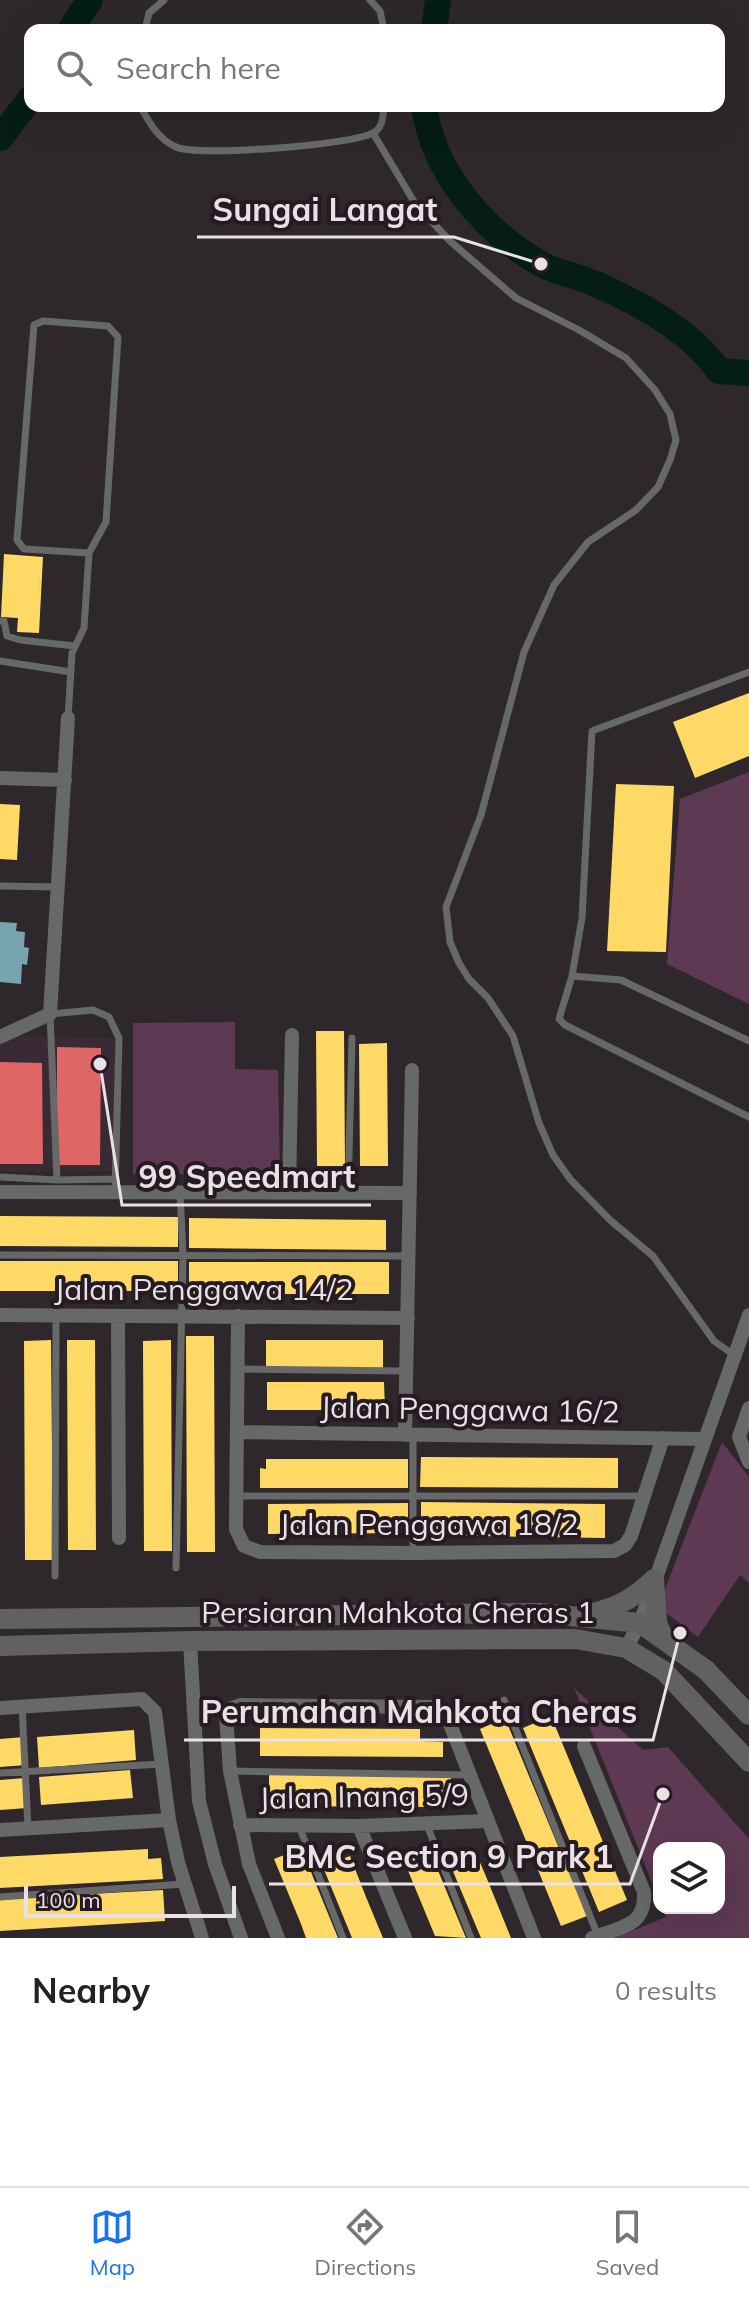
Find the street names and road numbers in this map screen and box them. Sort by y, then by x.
street label: Jalan Penggawa 14/2 [54,1270,354,1308]
street label: Jalan Penggawa 16/2 [320,1387,620,1431]
street label: Jalan Penggawa 18/2 [279,1505,579,1543]
street label: Persiaran Mahkota Cheras 1 [201,1593,595,1631]
street label: Jalan Inang 5/9 [259,1775,469,1817]

